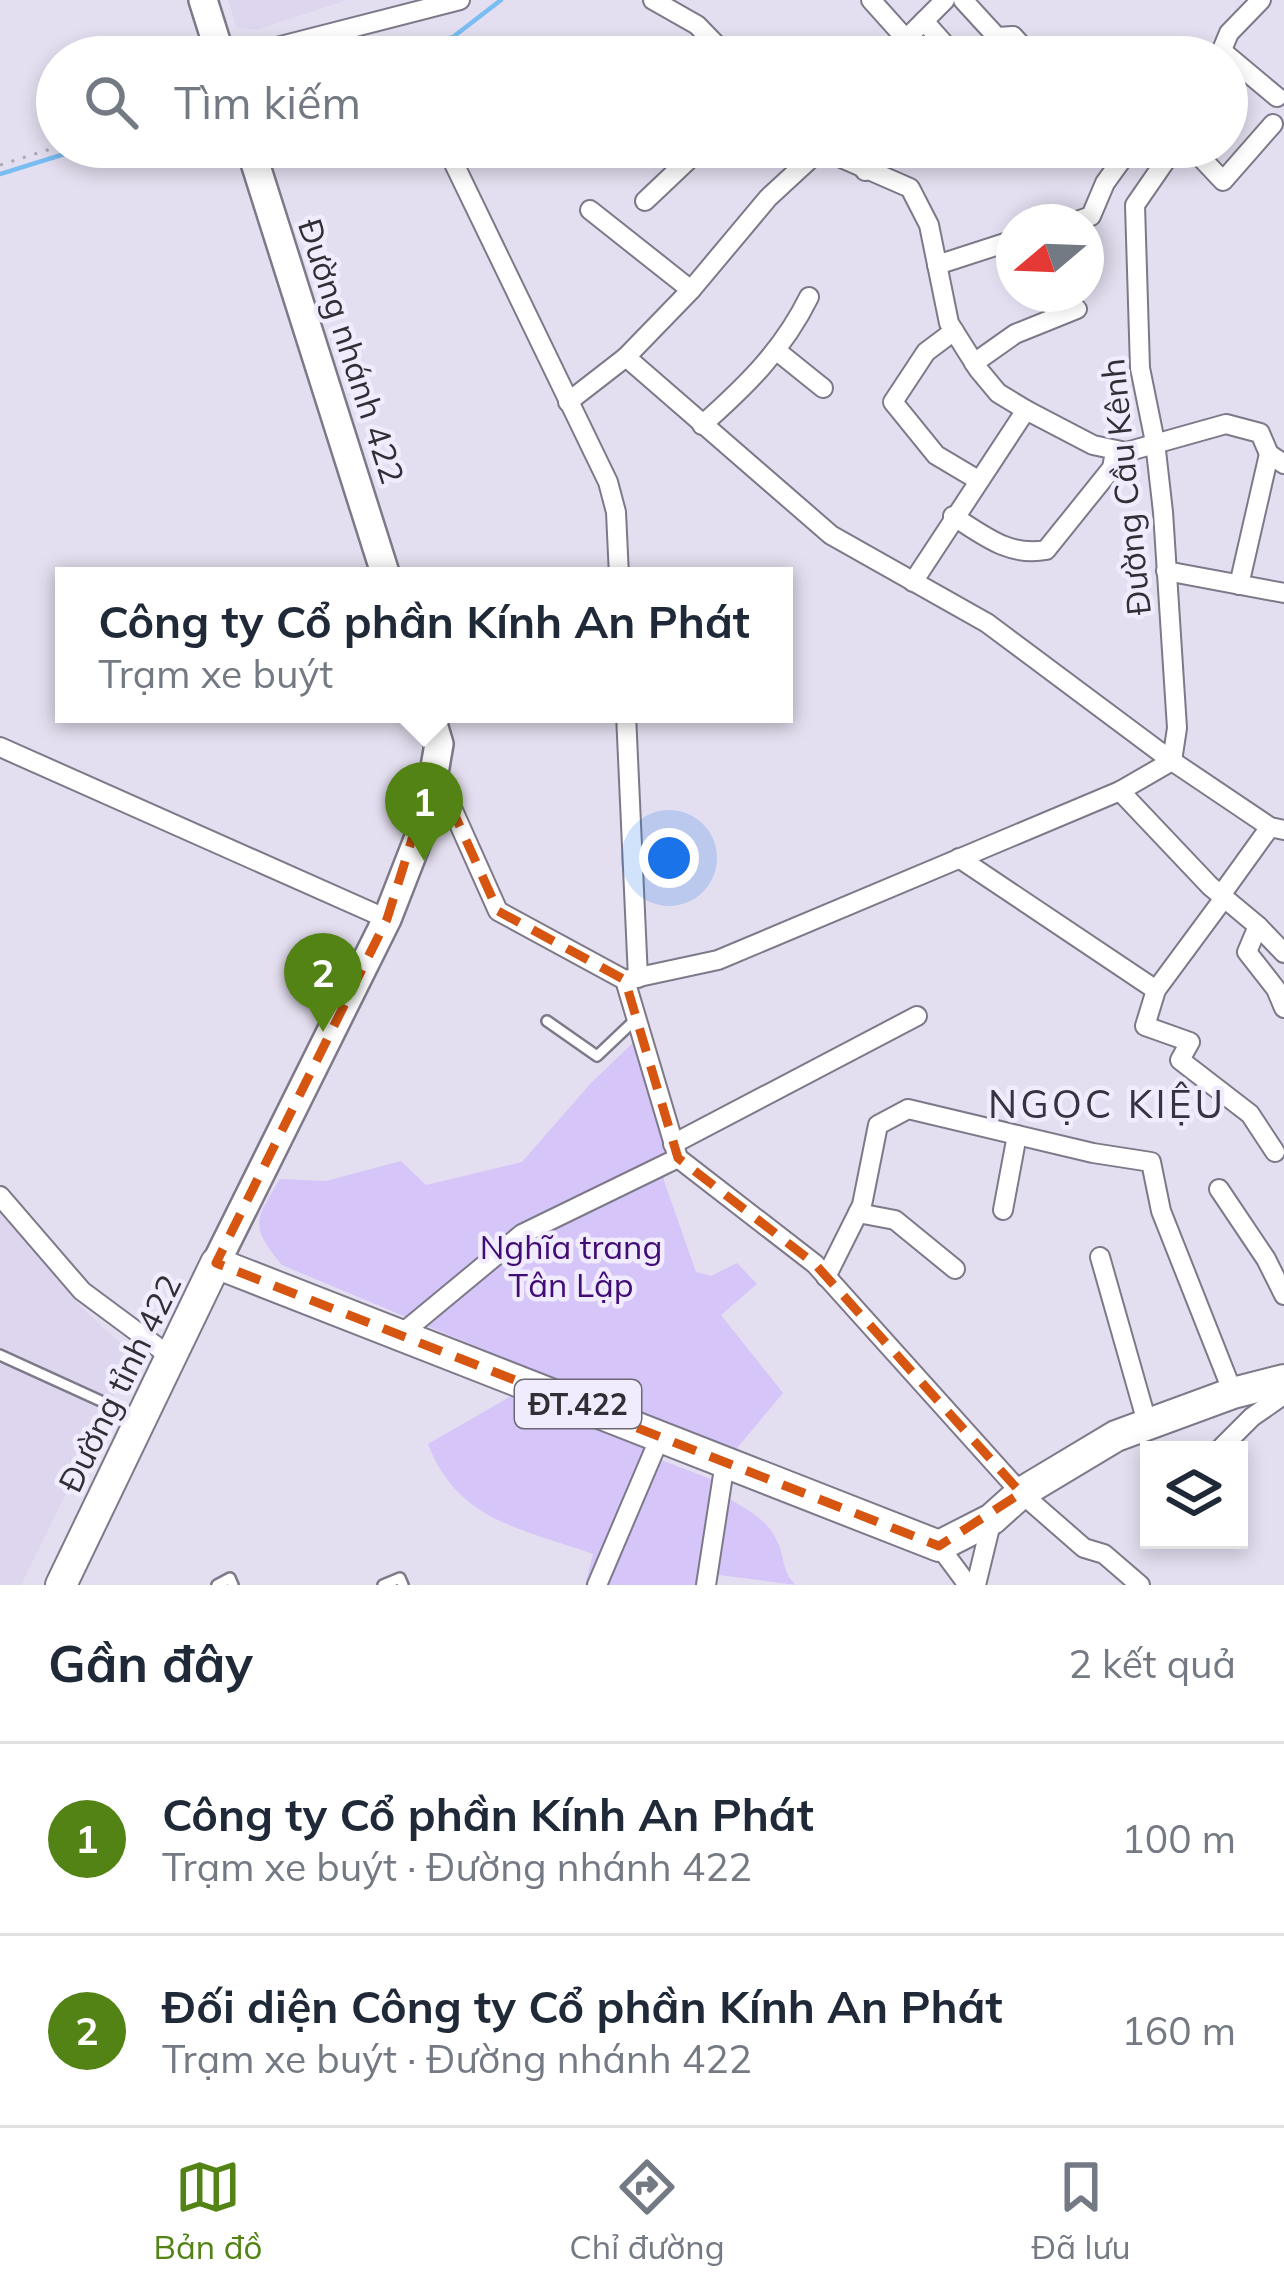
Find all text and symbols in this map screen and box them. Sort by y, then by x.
search box [36,36,1248,168]
icon: search [78,69,144,135]
text: Tìm kiếm [174,74,361,130]
north arrow [996,204,1104,312]
street label: Đường nhánh 422 [290,214,414,488]
street label: Đường Cầu Kênh [1091,357,1159,617]
popup [55,567,793,723]
text: Công ty Cổ phần Kính An Phát [98,593,750,649]
text: Trạm xe buýt [98,649,333,698]
pin: 1 [385,762,463,861]
your location [639,828,699,888]
pin: 2 [284,933,362,1032]
district label: NGỌC KIỆU [988,1079,1226,1128]
park label: Nghĩa trang Tân Lập [480,1226,662,1305]
street label: Đường tỉnh 422 [49,1268,189,1498]
road number: ĐT.422 [515,1380,641,1428]
map controls [1140,1441,1248,1549]
button: layers [1140,1441,1248,1549]
text: Gần đây [48,1631,253,1695]
text: 2 kết quả [1068,1639,1236,1688]
text: Công ty Cổ phần Kính An Phát [162,1786,814,1842]
text: 1 [75,1814,99,1863]
text: 100 m [1121,1814,1236,1863]
text: Trạm xe buýt · Đường nhánh 422 [162,1842,752,1891]
text: Đối diện Công ty Cổ phần Kính An Phát [162,1978,1003,2034]
text: 2 [75,2006,99,2055]
text: 160 m [1121,2006,1236,2055]
text: Trạm xe buýt · Đường nhánh 422 [162,2034,752,2083]
tab: Bản đồ [153,2154,262,2267]
tab: Chỉ đường [569,2154,725,2267]
tab: Đã lưu [1032,2154,1131,2267]

